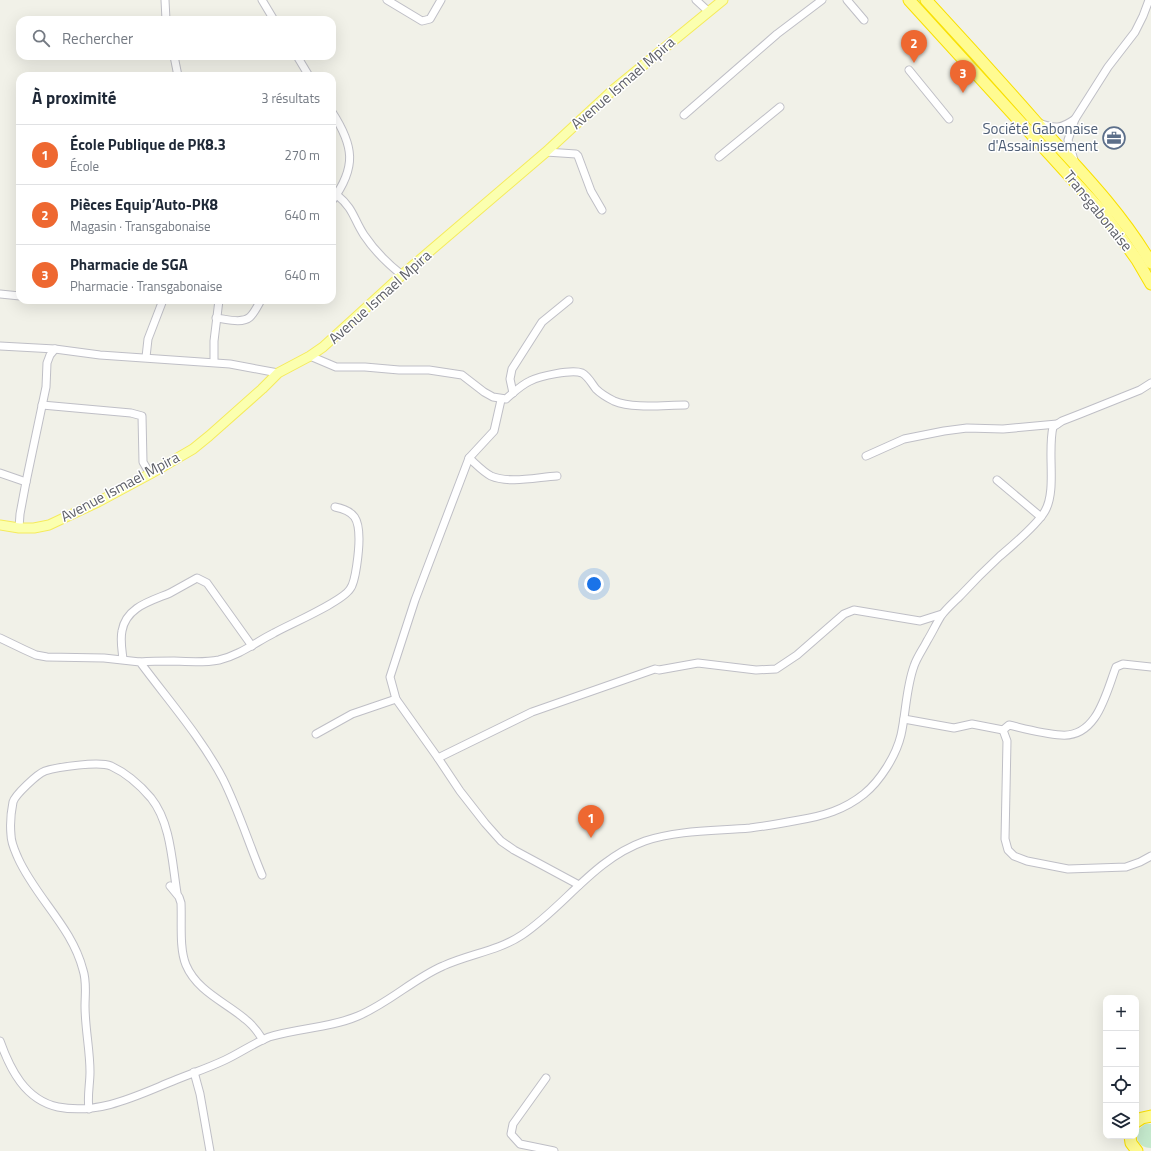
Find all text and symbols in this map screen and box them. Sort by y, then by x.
search box [16,16,336,60]
icon: search [30,27,52,49]
text: Rechercher [62,27,133,50]
street label: Avenue Ismael Mpira [565,30,680,135]
pin: 2 [901,30,927,63]
pin: 3 [950,60,976,93]
text: À proximité [32,85,116,111]
text: 3 résultats [261,88,320,108]
place label: Société Gabonaise d'Assainissement [982,117,1099,157]
office icon: Société Gabonaise d'Assainissement [1101,125,1127,151]
text: École Publique de PK8.3 [70,133,226,156]
text: 1 [41,145,49,165]
text: 270 m [284,145,320,165]
text: École [70,156,99,176]
street label: Transgabonaise [1058,165,1138,256]
text: Pièces Equip’Auto-PK8 [70,193,218,216]
text: 2 [41,205,49,225]
text: 640 m [284,205,320,225]
text: Magasin · Transgabonaise [70,216,211,236]
street label: Avenue Ismael Mpira [323,244,437,349]
text: Pharmacie de SGA [70,253,188,276]
text: 3 [41,265,49,285]
text: 640 m [284,265,320,285]
text: Pharmacie · Transgabonaise [70,276,222,296]
street label: Avenue Ismael Mpira [56,445,184,528]
your location [584,574,604,594]
pin: 1 [578,805,604,838]
map controls [1103,995,1139,1139]
button: + [1103,995,1139,1031]
button: − [1103,1031,1139,1067]
button: locate [1103,1067,1139,1103]
button: layers [1103,1103,1139,1139]

